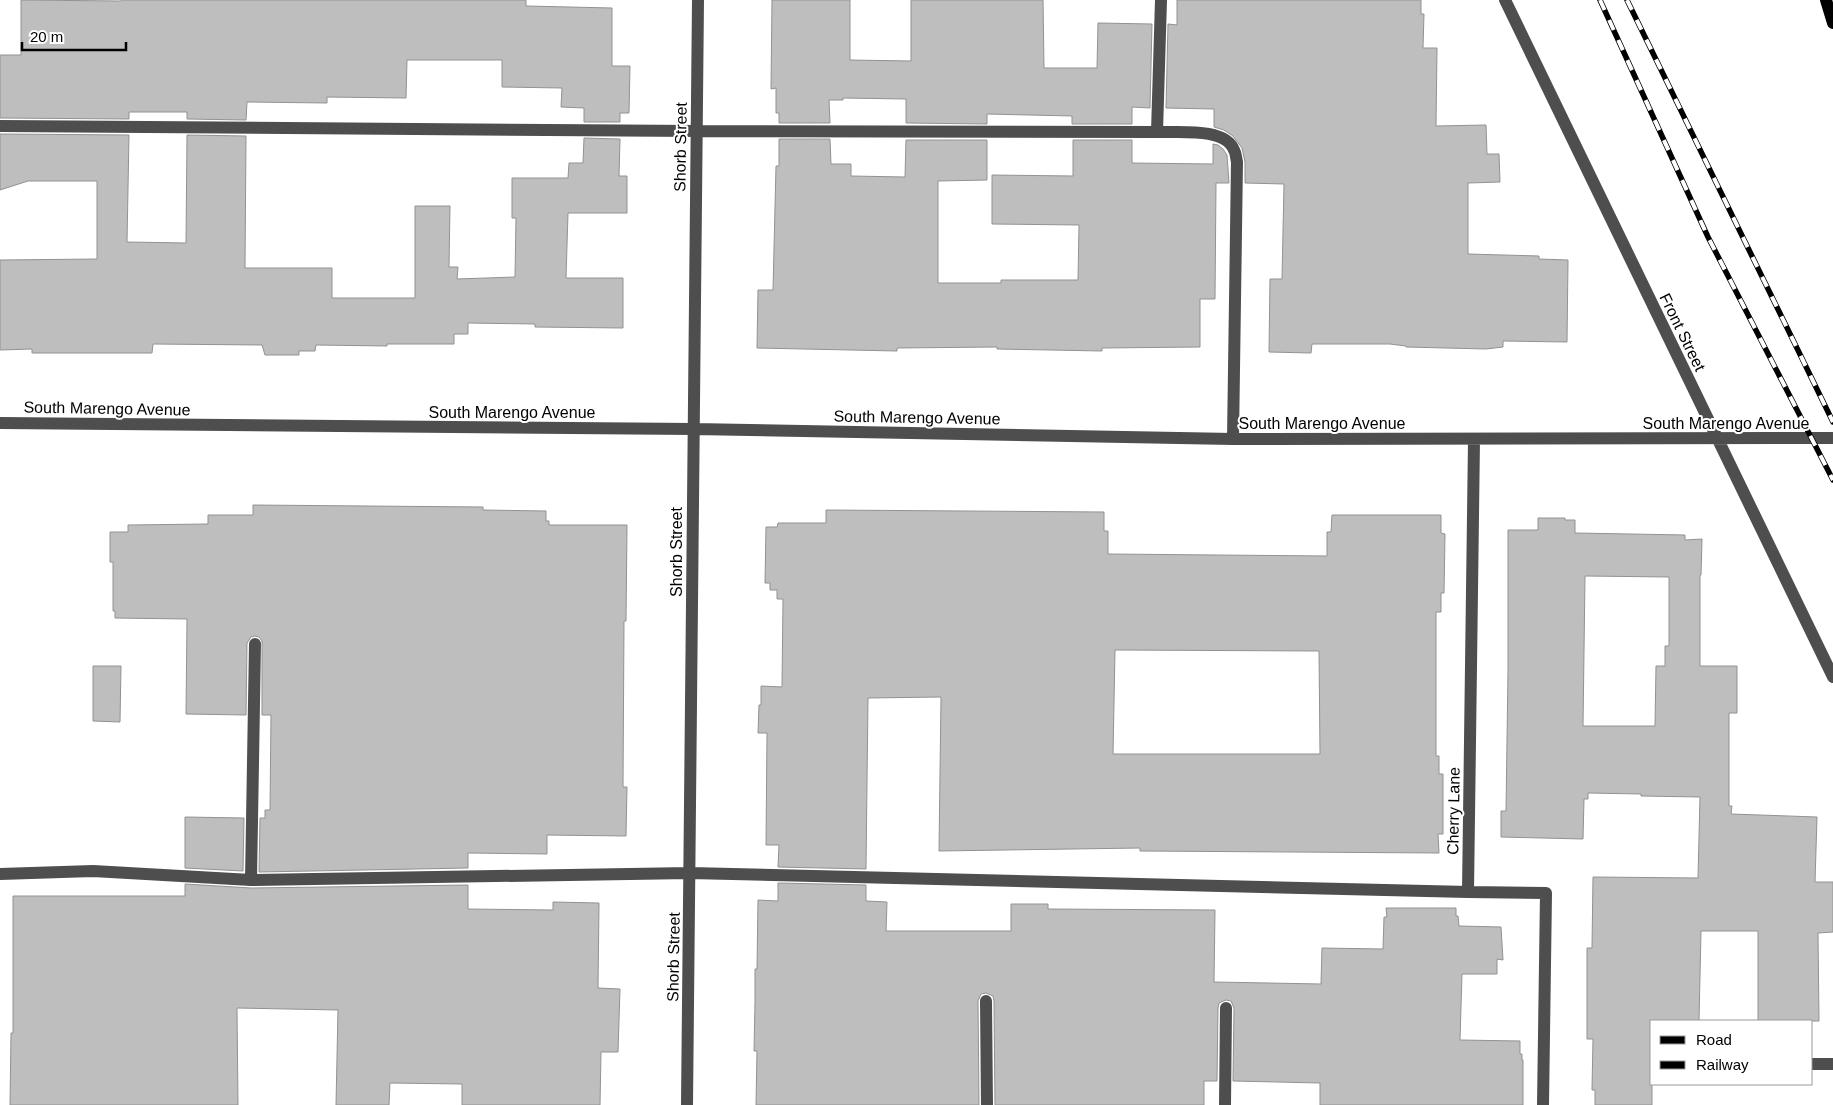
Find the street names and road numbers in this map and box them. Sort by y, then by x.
street label: Shorb Street [671,101,690,192]
street label: Front Street [1656,291,1709,374]
street label: South Marengo Avenue [23,399,191,418]
street label: South Marengo Avenue [429,404,596,421]
street label: South Marengo Avenue [833,408,1001,427]
street label: South Marengo Avenue [1239,415,1406,432]
street label: South Marengo Avenue [1643,415,1810,432]
street label: Shorb Street [668,507,685,597]
street label: Cherry Lane [1444,767,1463,855]
street label: Shorb Street [664,911,683,1002]

